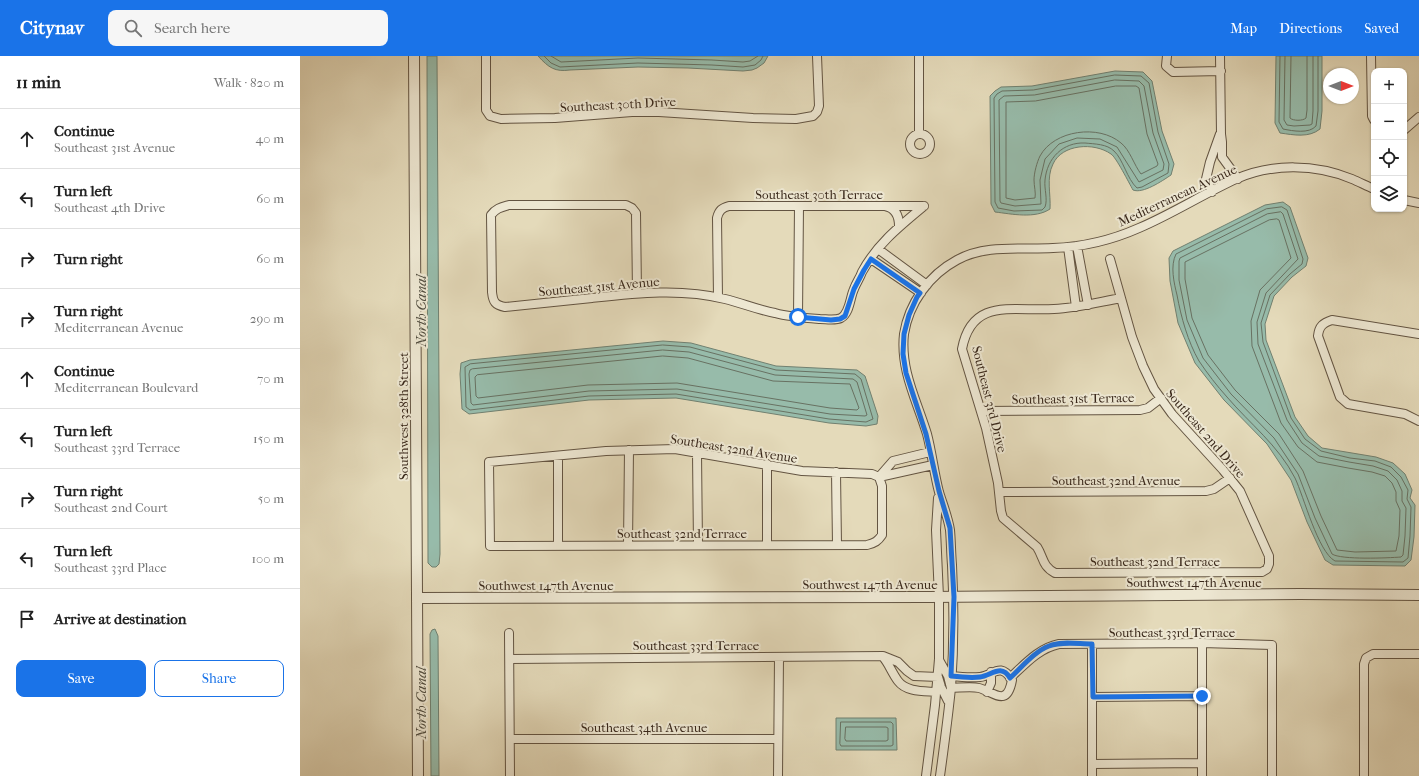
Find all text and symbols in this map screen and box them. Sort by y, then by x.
search box [108,10,388,46]
text: Citynav [20,17,84,39]
icon: search [122,17,144,39]
text: Search here [154,19,230,37]
text: Map [1230,20,1257,37]
text: Directions [1279,20,1342,37]
text: Saved [1364,20,1399,37]
north arrow [1323,68,1359,104]
map controls [1371,68,1407,212]
button: + [1371,68,1407,104]
text: 11 min [16,72,61,92]
text: Walk · 820 m [214,75,284,90]
street label: Southeast 30th Drive [560,94,677,115]
button: − [1371,104,1407,140]
text: Continue [54,122,114,140]
icon: ahead [16,128,38,150]
text: 40 m [256,131,284,146]
text: Southeast 31st Avenue [54,140,175,155]
button: locate [1371,140,1407,176]
street label: Mediterranean Avenue [1115,161,1240,230]
button: layers [1371,176,1407,212]
text: Turn left [54,182,112,200]
street label: Southeast 30th Terrace [755,187,883,202]
icon: left [16,188,38,210]
text: 60 m [256,191,284,206]
text: Southeast 4th Drive [54,200,165,215]
icon: right [16,248,38,270]
text: Turn right [54,250,123,268]
text: 60 m [256,251,284,266]
water label: North Canal [413,273,430,348]
street label: Southeast 31st Avenue [538,274,661,299]
text: Turn right [54,302,123,320]
icon: right [16,308,38,330]
route start [789,308,807,326]
text: 290 m [250,311,284,326]
text: Mediterranean Avenue [54,320,183,335]
street label: Southeast 3rd Drive [969,344,1010,455]
street label: Southwest 328th Street [396,352,411,480]
text: Continue [54,362,114,380]
icon: ahead [16,368,38,390]
text: 70 m [257,371,284,386]
text: Mediterranean Boulevard [54,380,198,395]
street label: Southeast 2nd Drive [1163,386,1249,481]
street label: Southeast 31st Terrace [1012,390,1135,407]
text: Turn left [54,422,112,440]
icon: left [16,428,38,450]
text: 150 m [253,431,284,446]
street label: Southeast 32nd Avenue [669,431,799,466]
text: Southeast 33rd Terrace [54,440,180,455]
street label: Southeast 32nd Avenue [1052,473,1181,488]
text: Turn right [54,482,123,500]
icon: right [16,488,38,510]
text: 50 m [258,491,284,506]
text: Southeast 2nd Court [54,500,168,515]
street label: Southeast 32nd Terrace [617,526,747,541]
text: Turn left [54,542,112,560]
icon: left [16,548,38,570]
text: 100 m [251,551,284,566]
street label: Southeast 32nd Terrace [1090,554,1220,569]
text: Southeast 33rd Place [54,560,167,575]
street label: Southwest 147th Avenue [1126,575,1262,590]
street label: Southwest 147th Avenue [802,577,938,592]
street label: Southwest 147th Avenue [478,578,614,593]
icon: arrive [16,608,38,630]
text: Arrive at destination [54,610,186,628]
street label: Southeast 33rd Terrace [1109,625,1236,640]
street label: Southeast 33rd Terrace [633,638,760,653]
button: Save [16,660,146,697]
button: Share [154,660,284,697]
water label: North Canal [413,665,430,740]
route end [1193,687,1211,705]
street label: Southeast 34th Avenue [581,720,708,735]

